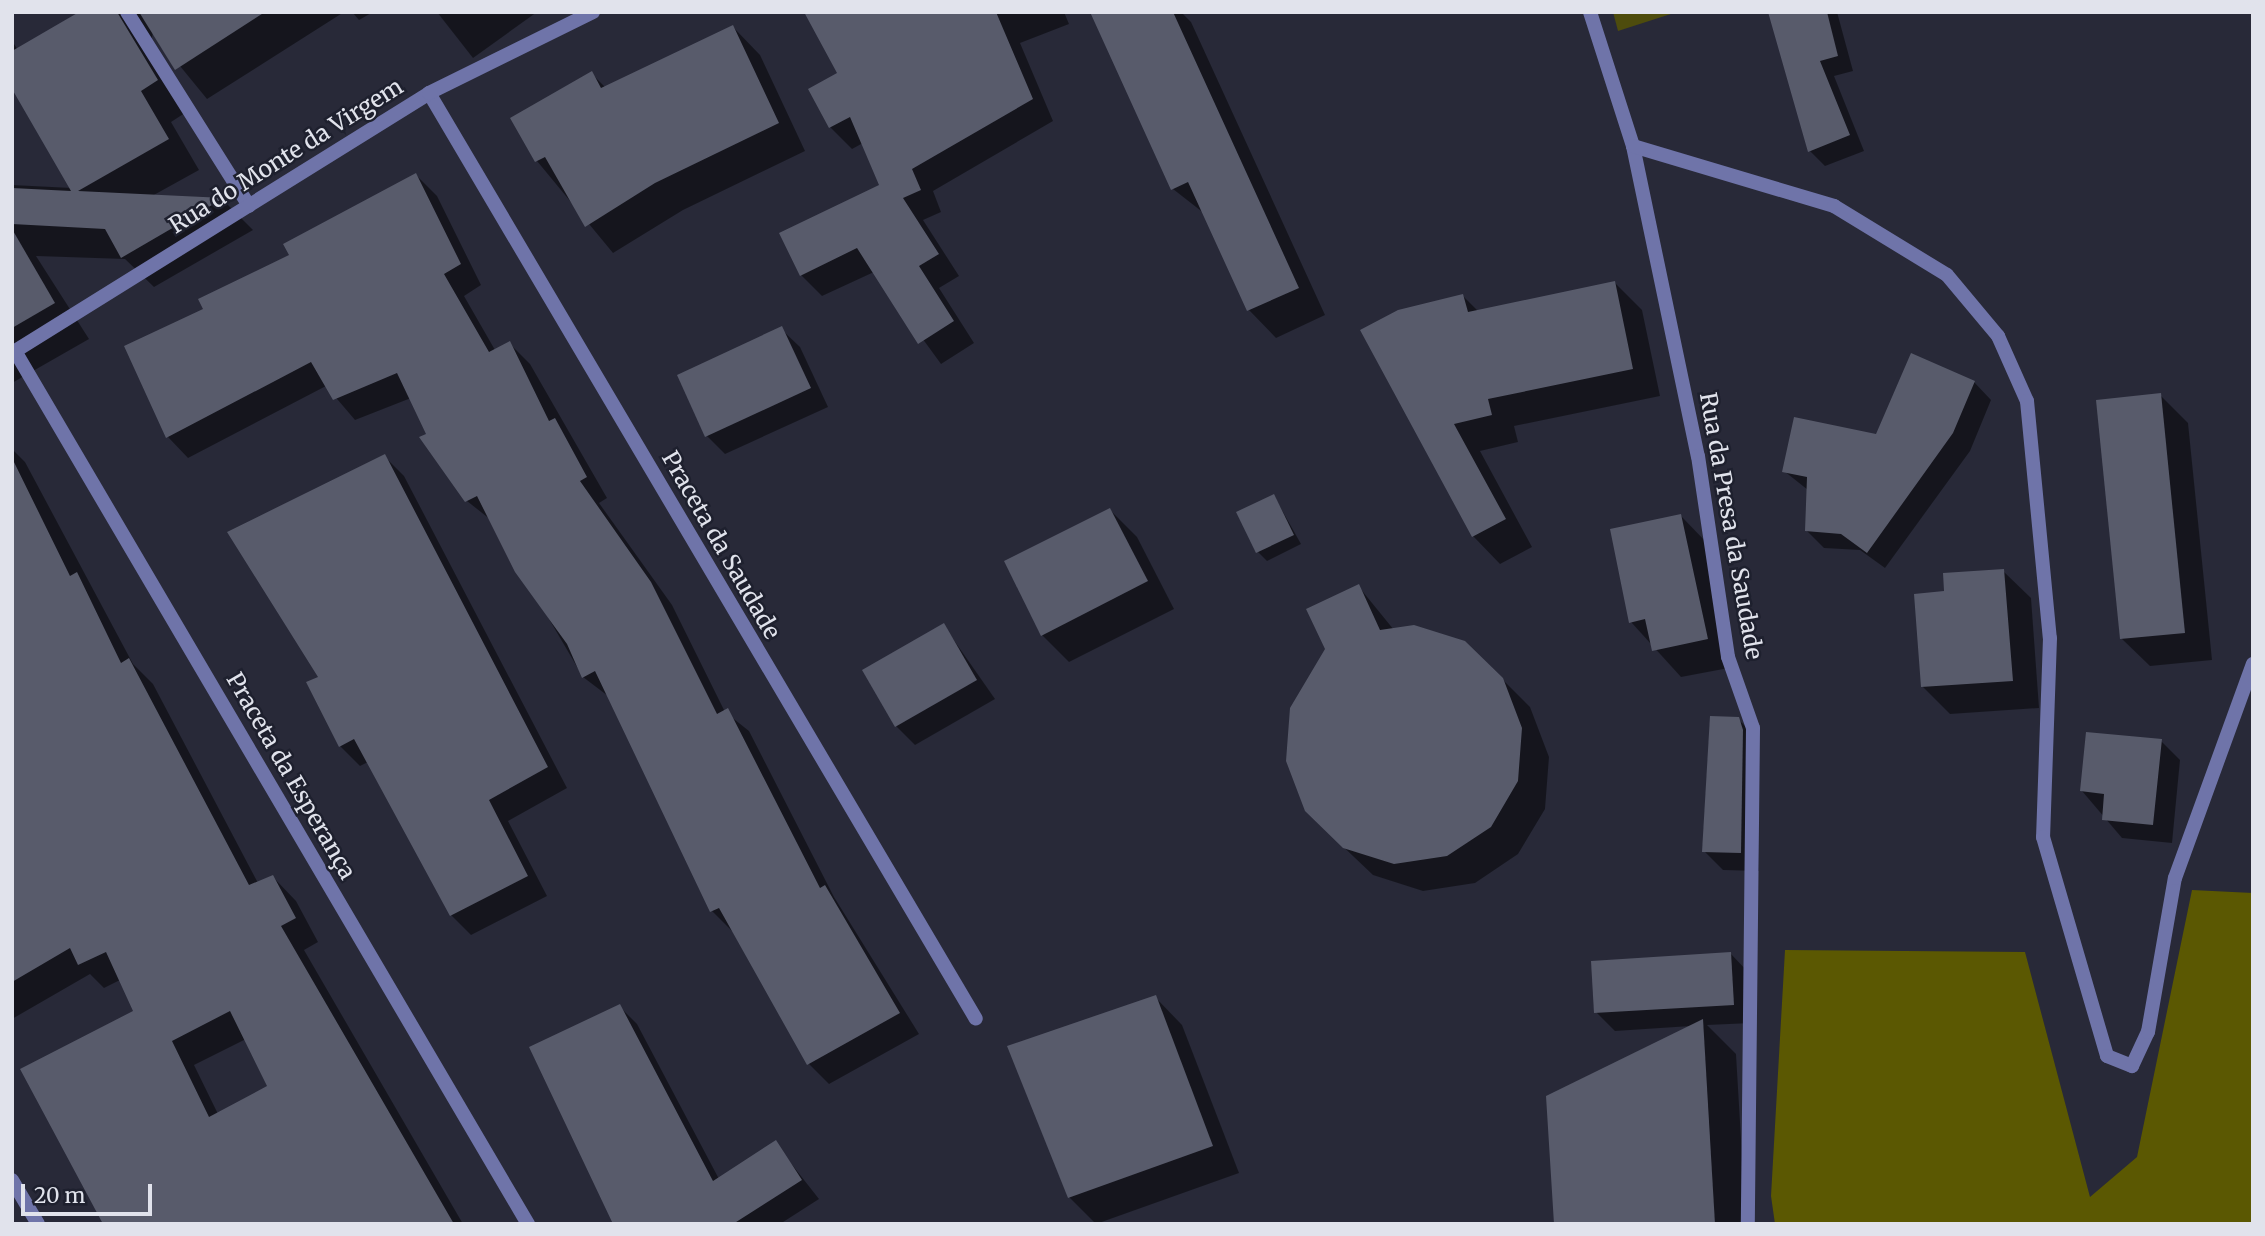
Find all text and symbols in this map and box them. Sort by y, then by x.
street label: Rua do Monte da Virgem [164,73,408,239]
street label: Rua da Presa da Saudade [1694,390,1768,662]
street label: Praceta da Saudade [656,446,786,644]
street label: Praceta da Esperança [221,668,361,884]
scale bar [24,1170,156,1214]
text: 20 m [34,1182,85,1209]

